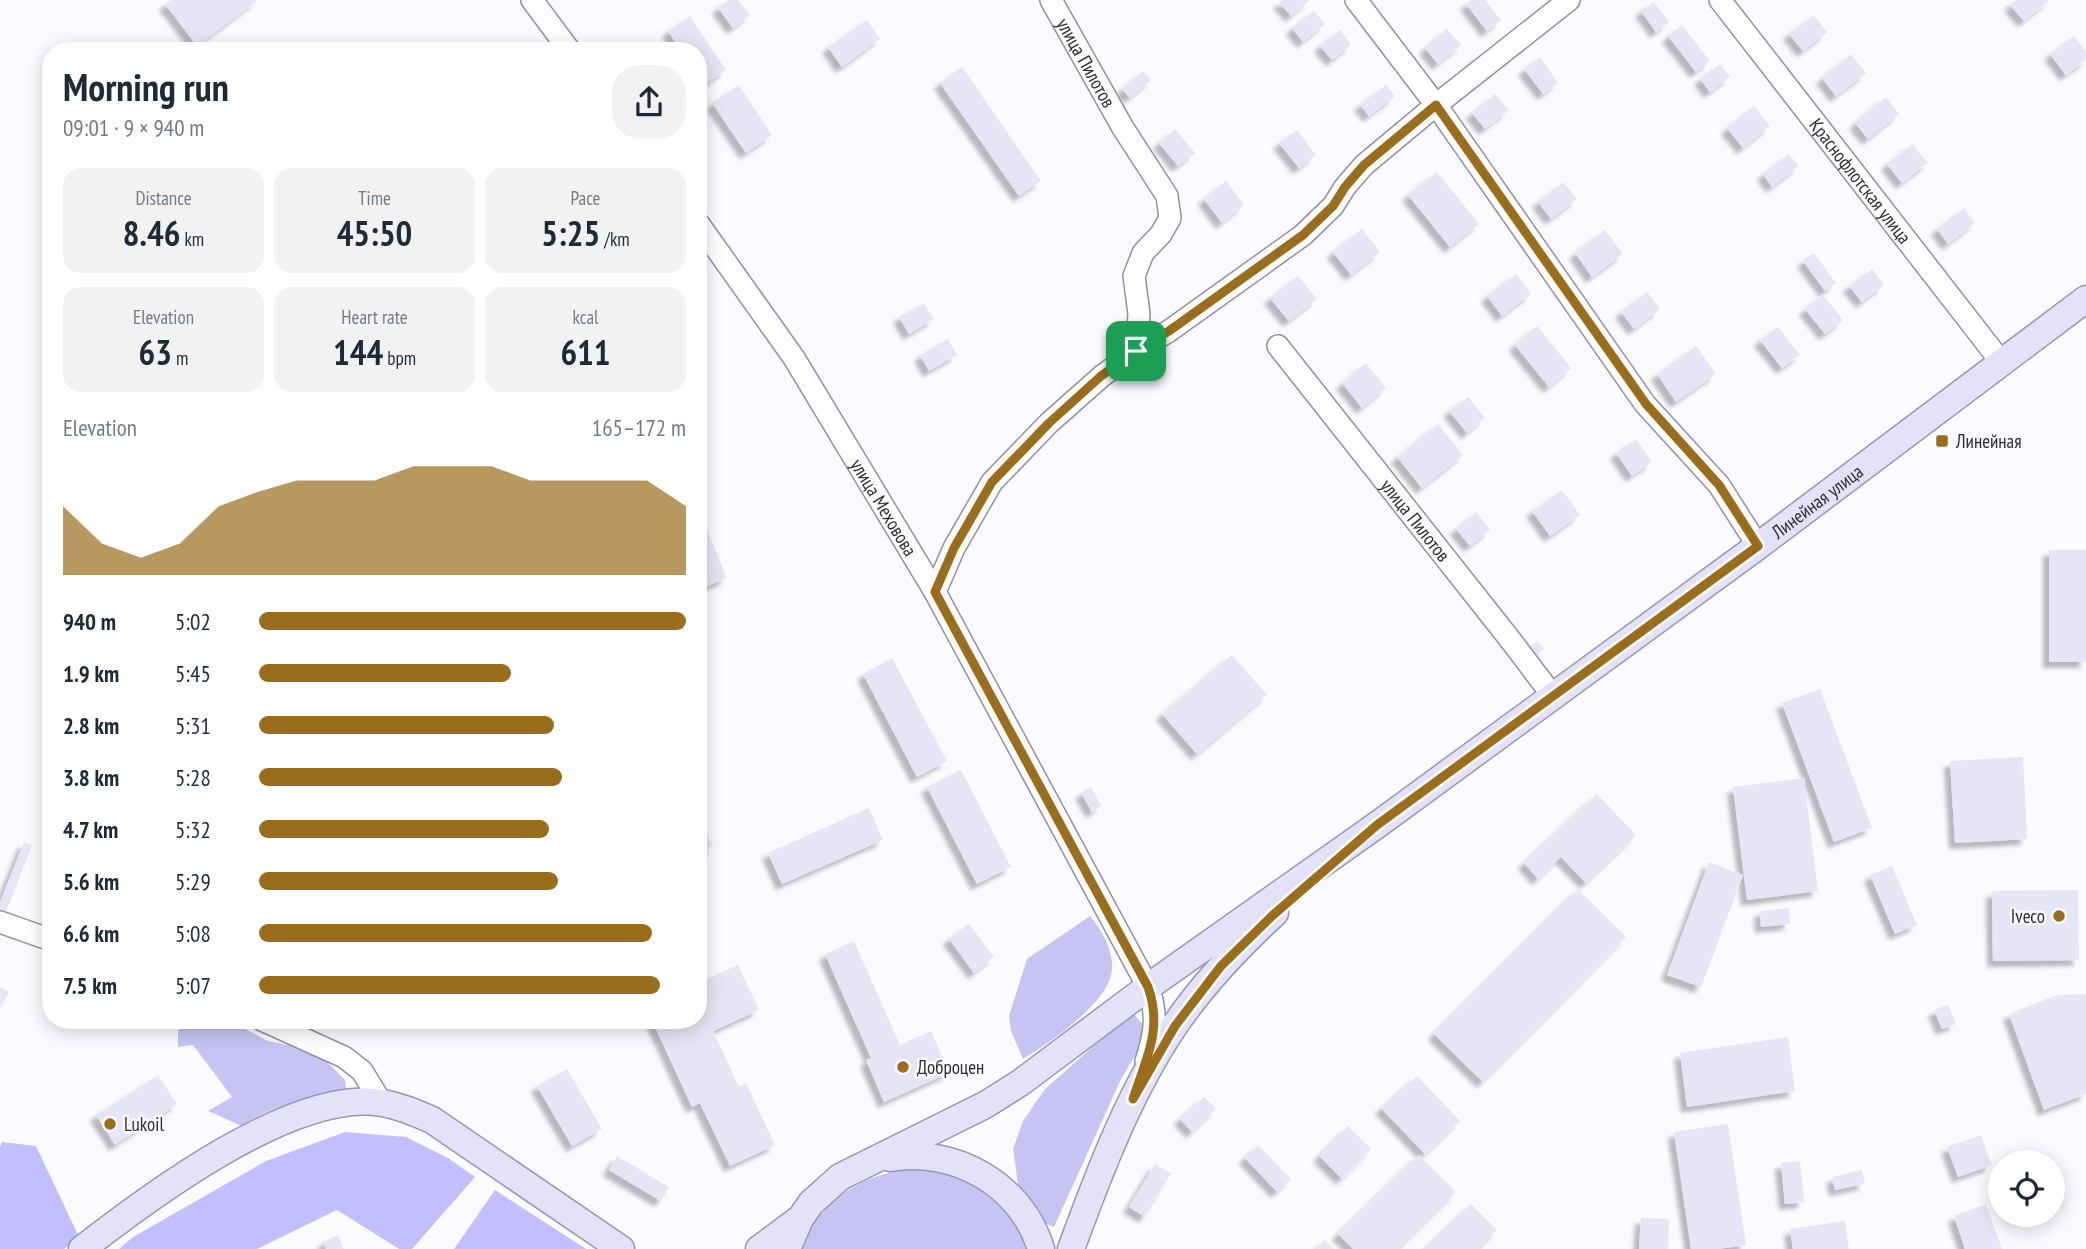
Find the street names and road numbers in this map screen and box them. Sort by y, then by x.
street label: улица Пилотов [1052,14,1121,112]
street label: Краснофлотская улица [1804,113,1917,248]
street label: улица Меховова [845,454,923,560]
street label: Линейная улица [1766,459,1868,544]
street label: улица Пилотов [1376,474,1456,566]

